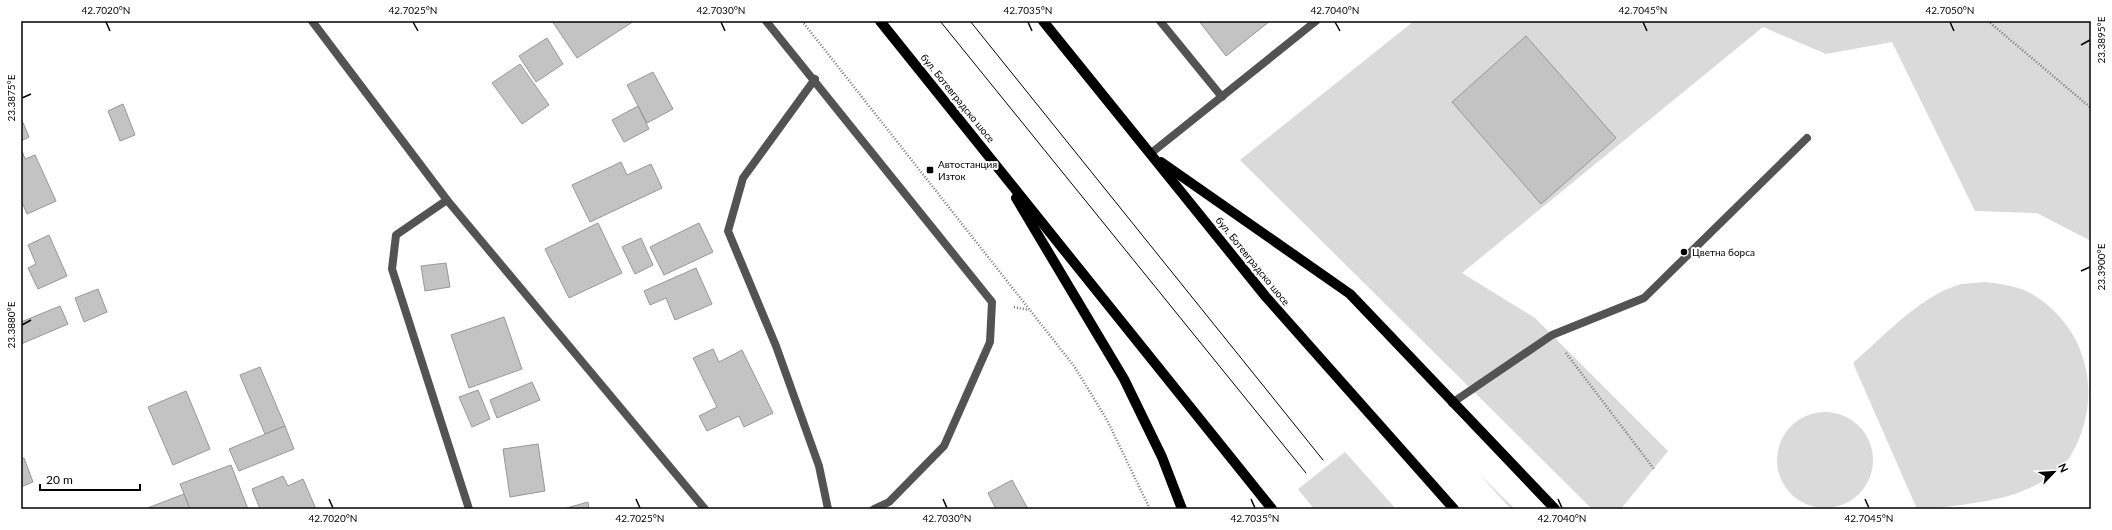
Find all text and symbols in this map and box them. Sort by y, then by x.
text: 42.7020°N [82,4,130,16]
text: 42.7025°N [389,4,437,16]
text: 42.7030°N [697,4,745,16]
text: 42.7035°N [1004,4,1052,16]
text: 42.7040°N [1311,4,1359,16]
text: 42.7045°N [1619,4,1667,16]
text: 42.7050°N [1926,4,1974,16]
text: 23.3895°E [2095,16,2107,64]
street label: бул. Ботевградско шосе [919,51,997,145]
text: 23.3875°E [5,74,17,122]
place label: Автостанция Изток [938,158,997,182]
marker: Автостанция Изток [925,165,935,175]
street label: бул. Ботевградско шосе [1214,214,1292,308]
text: 23.3900°E [2095,243,2107,291]
place label: Цветна борса [1692,246,1755,258]
marker: Цветна борса [1679,247,1689,257]
text: 23.3880°E [5,301,17,349]
north arrow [2034,452,2074,492]
text: N [2056,461,2071,474]
scale bar [40,466,140,492]
text: 20 m [46,472,73,487]
text: 42.7020°N [309,512,357,524]
text: 42.7025°N [616,512,664,524]
text: 42.7030°N [923,512,971,524]
text: 42.7035°N [1231,512,1279,524]
text: 42.7040°N [1538,512,1586,524]
text: 42.7045°N [1845,512,1893,524]

